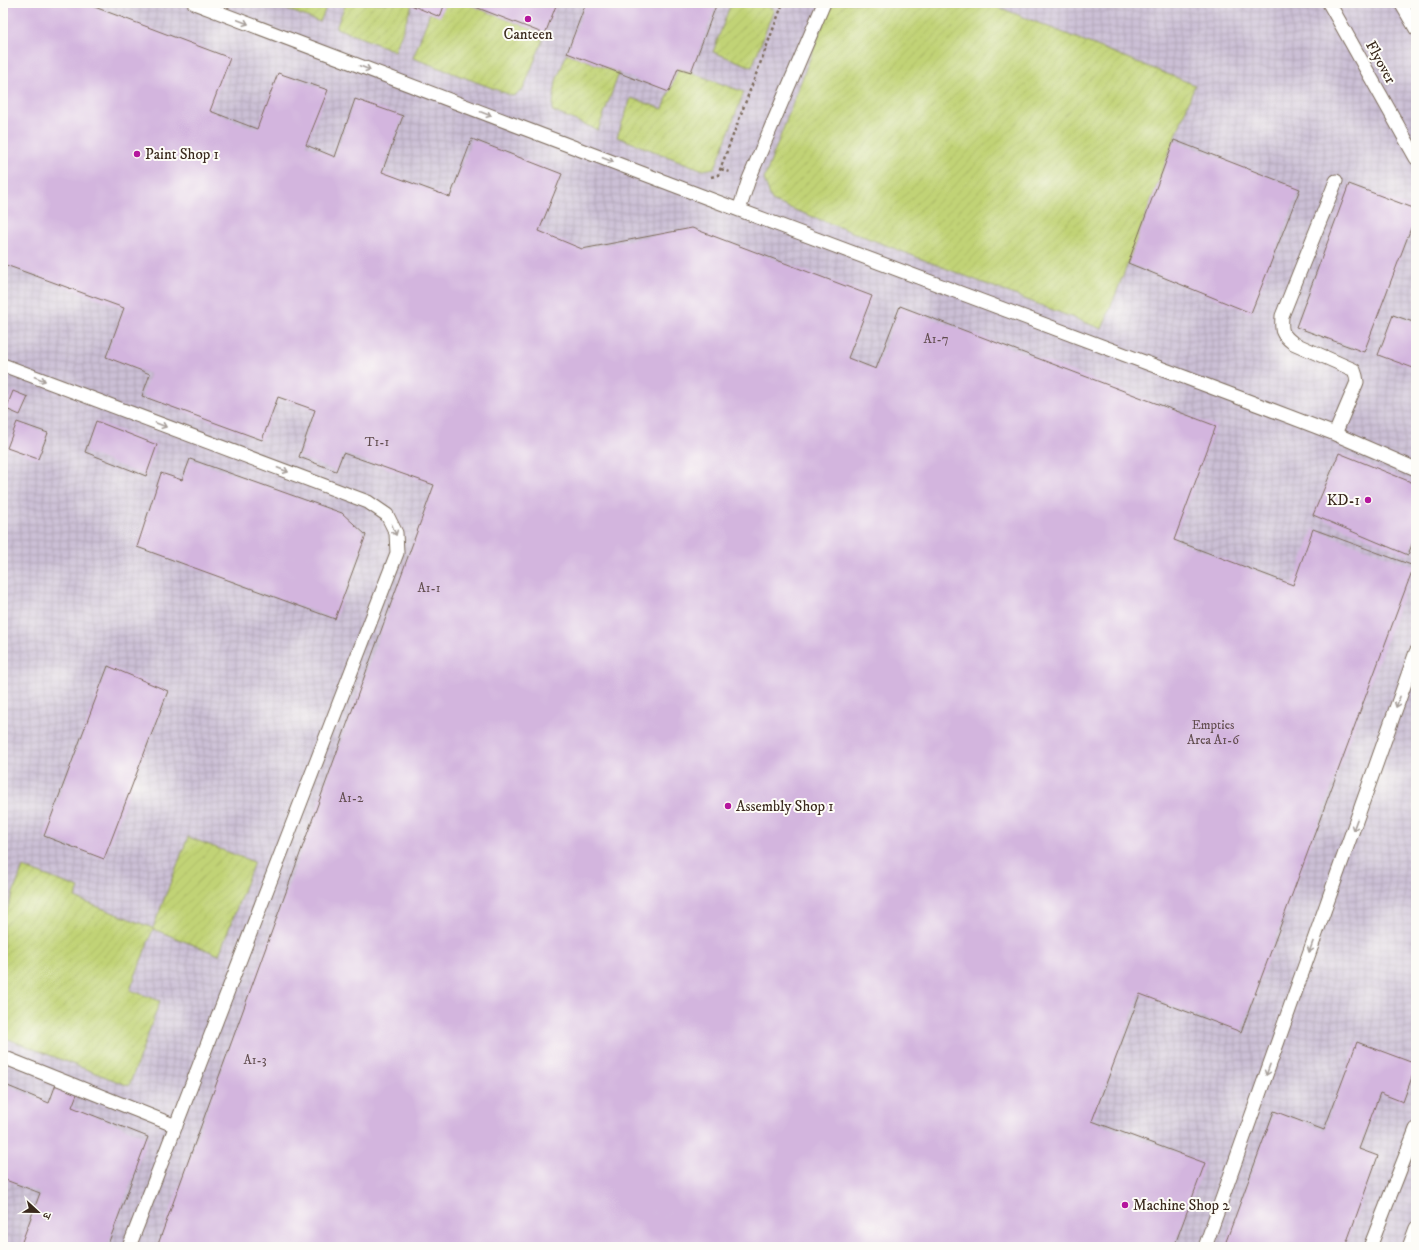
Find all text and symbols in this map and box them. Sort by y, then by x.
marker: Canteen [523,14,533,24]
one-way arrow [237,18,249,26]
place label: Canteen [503,25,553,44]
street label: Flyover [1361,37,1400,87]
one-way arrow [358,64,370,72]
one-way arrow [480,111,492,119]
place label: Paint Shop 1 [145,145,219,164]
marker: Paint Shop 1 [132,149,142,159]
one-way arrow [601,157,613,165]
house number: A1-7 [923,331,949,347]
one-way arrow [33,375,45,383]
one-way arrow [155,421,167,429]
house number: T1-1 [365,434,390,450]
one-way arrow [276,467,288,475]
place label: KD-1 [1327,491,1360,510]
marker: KD-1 [1363,495,1373,505]
one-way arrow [390,523,398,535]
house number: A1-1 [417,580,441,596]
one-way arrow [1394,696,1402,708]
house number: Empties Area A1-6 [1187,717,1240,748]
house number: A1-2 [339,790,364,806]
place label: Assembly Shop 1 [736,797,834,816]
marker: Assembly Shop 1 [723,801,733,811]
one-way arrow [1350,818,1358,830]
one-way arrow [1307,941,1315,953]
house number: A1-3 [243,1052,267,1068]
one-way arrow [1264,1063,1271,1076]
north arrow [18,1192,58,1232]
place label: Machine Shop 2 [1133,1196,1230,1215]
marker: Machine Shop 2 [1120,1200,1130,1210]
text: उ [38,1209,54,1222]

